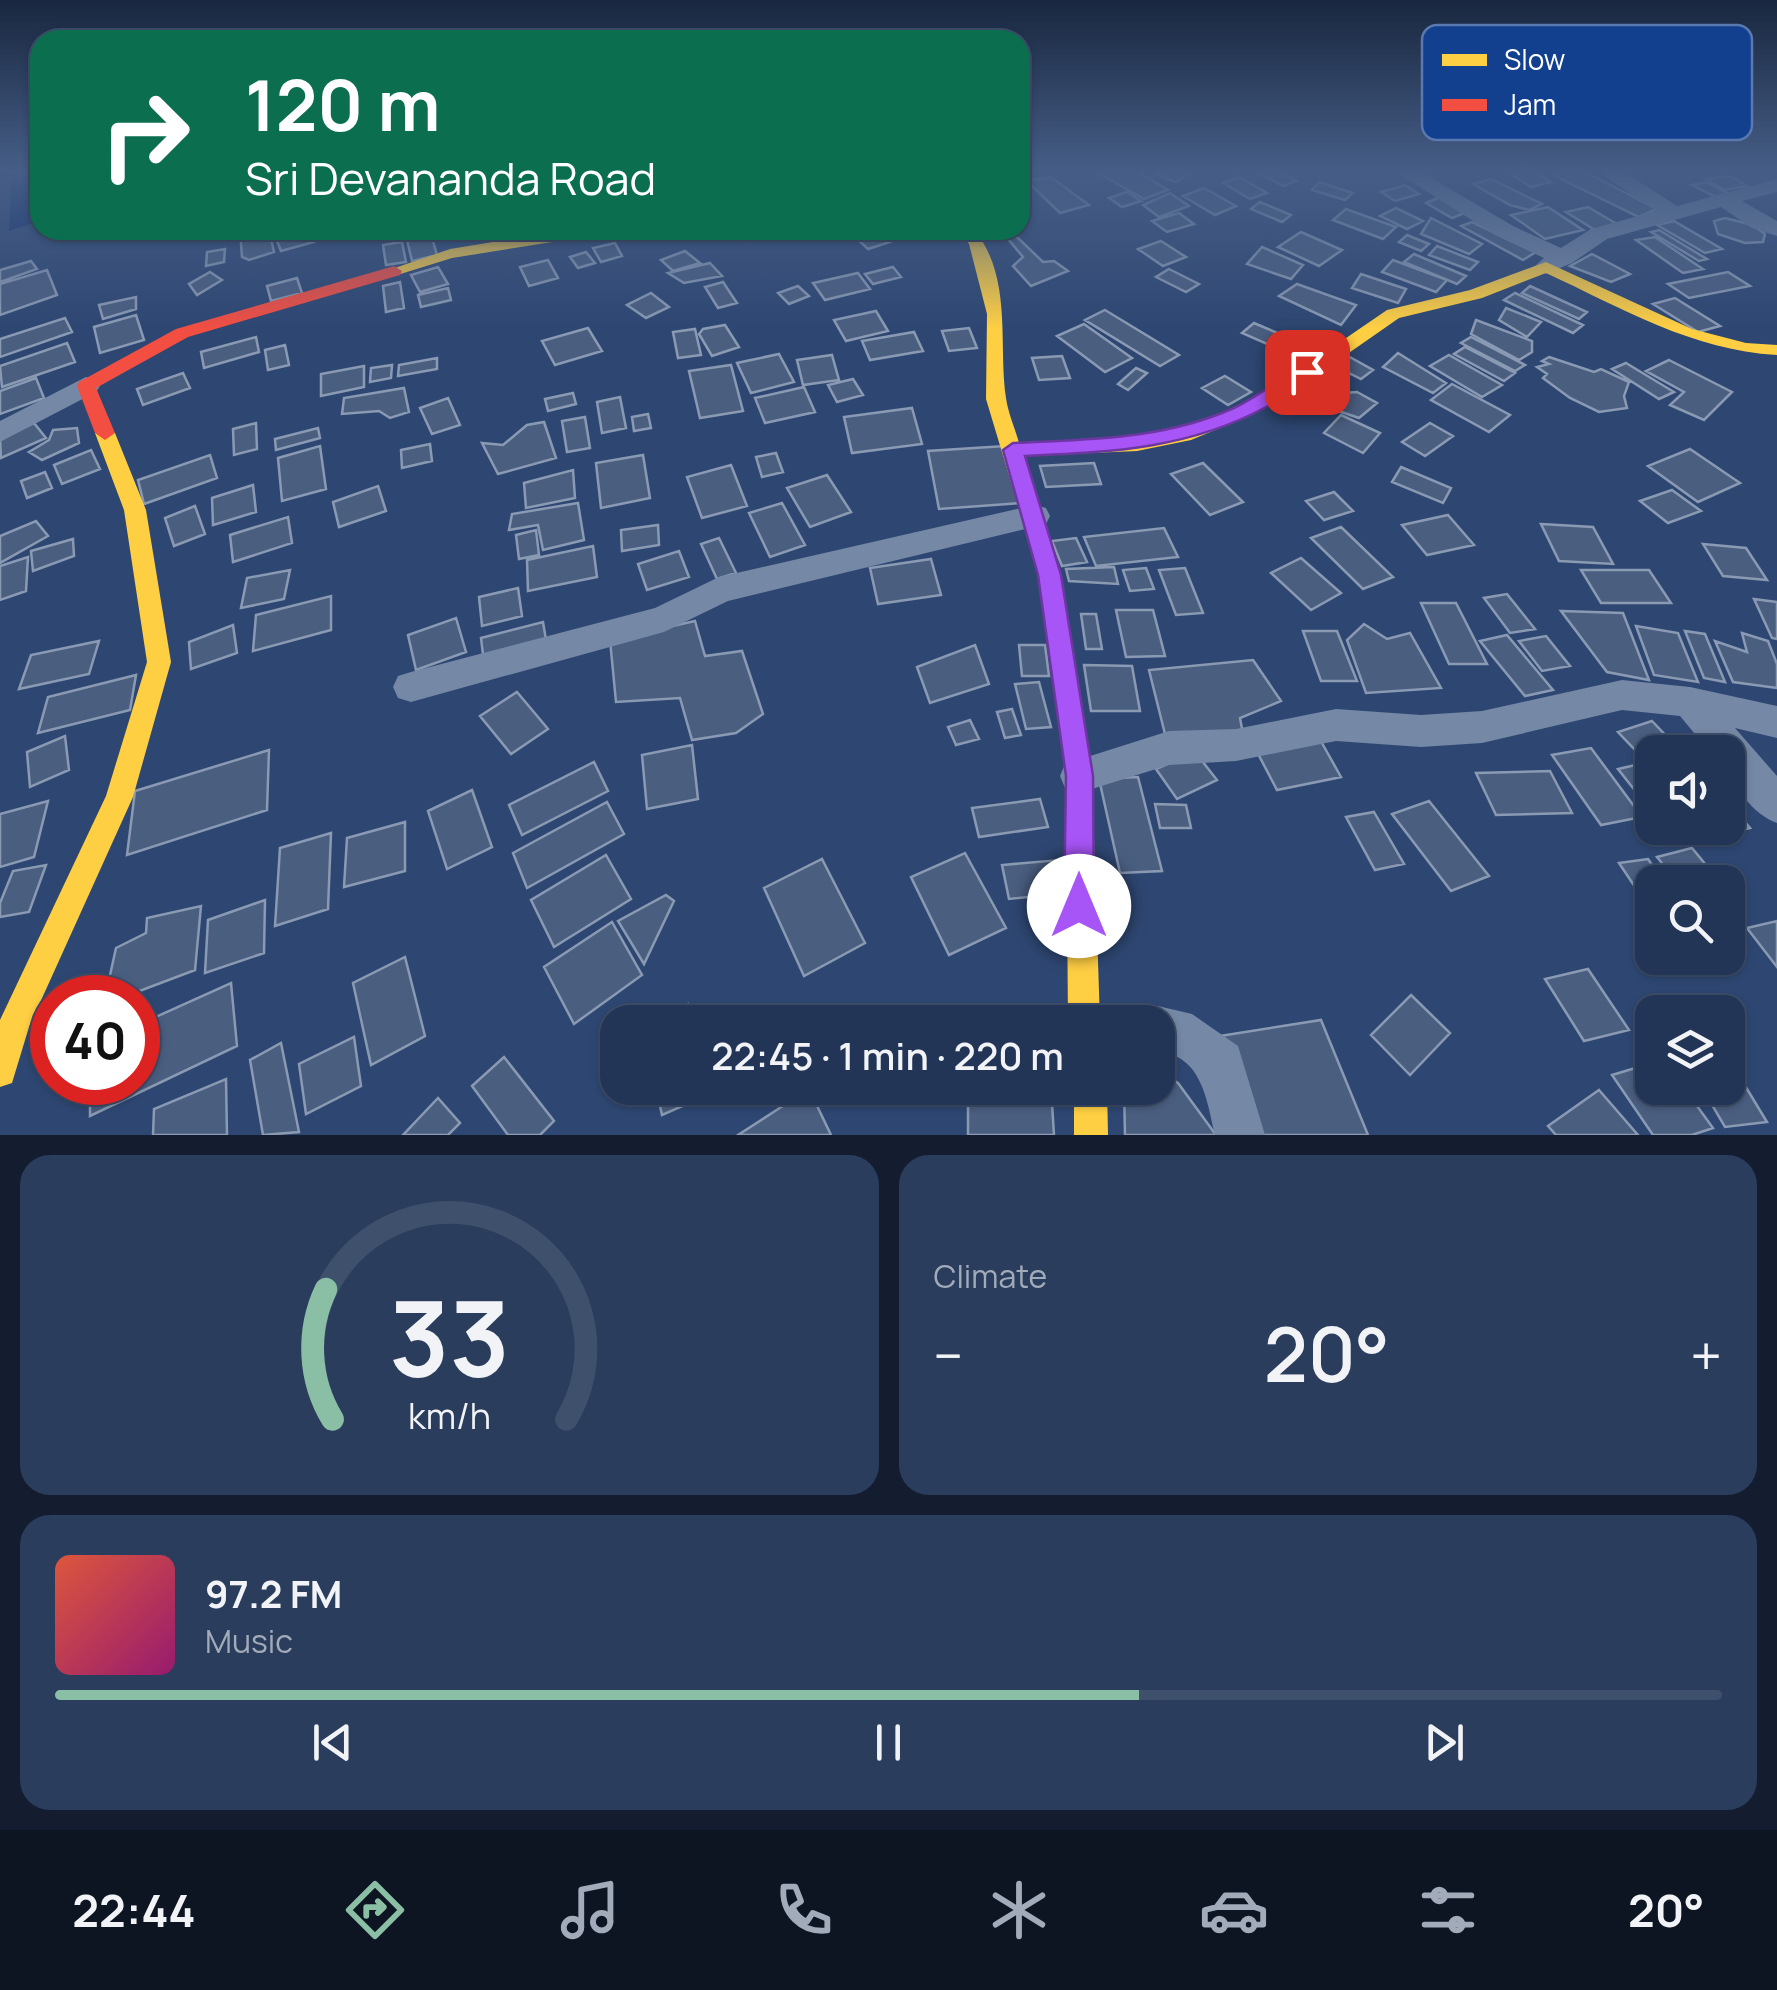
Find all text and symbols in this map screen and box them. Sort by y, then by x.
legend [1422,25,1752,140]
text: Slow [1504,40,1565,78]
text: 120 m [245,56,440,152]
icon: right [80,70,210,200]
text: Jam [1504,85,1556,123]
text: Sri Devananda Road [245,147,656,209]
pin [1265,330,1350,415]
icon: arrive [1280,345,1335,400]
map controls [1635,735,1745,1105]
button: sound [1635,735,1745,845]
position arrow [1027,854,1131,958]
button: search [1635,865,1745,975]
speed limit sign: 40 [30,975,160,1105]
button: layers [1635,995,1745,1105]
text: 22:45 · 1 min · 220 m [711,1029,1064,1081]
text: Climate [934,1254,1047,1298]
text: 33 [389,1266,510,1408]
text: 20° [1264,1302,1390,1405]
text: − [934,1317,963,1393]
text: + [1690,1317,1722,1393]
text: km/h [408,1391,491,1440]
text: 97.2 FM [205,1567,342,1619]
text: Music [205,1619,293,1663]
icon: previous [305,1715,360,1770]
icon: pause [861,1715,916,1770]
icon: next [1417,1715,1472,1770]
icon: directions [340,1875,410,1945]
icon: music [555,1875,625,1945]
icon: phone [769,1875,839,1945]
icon: climate [984,1875,1054,1945]
icon: car [1199,1875,1269,1945]
icon: filters [1413,1875,1483,1945]
text: 22:44 [72,1879,196,1941]
text: 20° [1628,1879,1705,1941]

